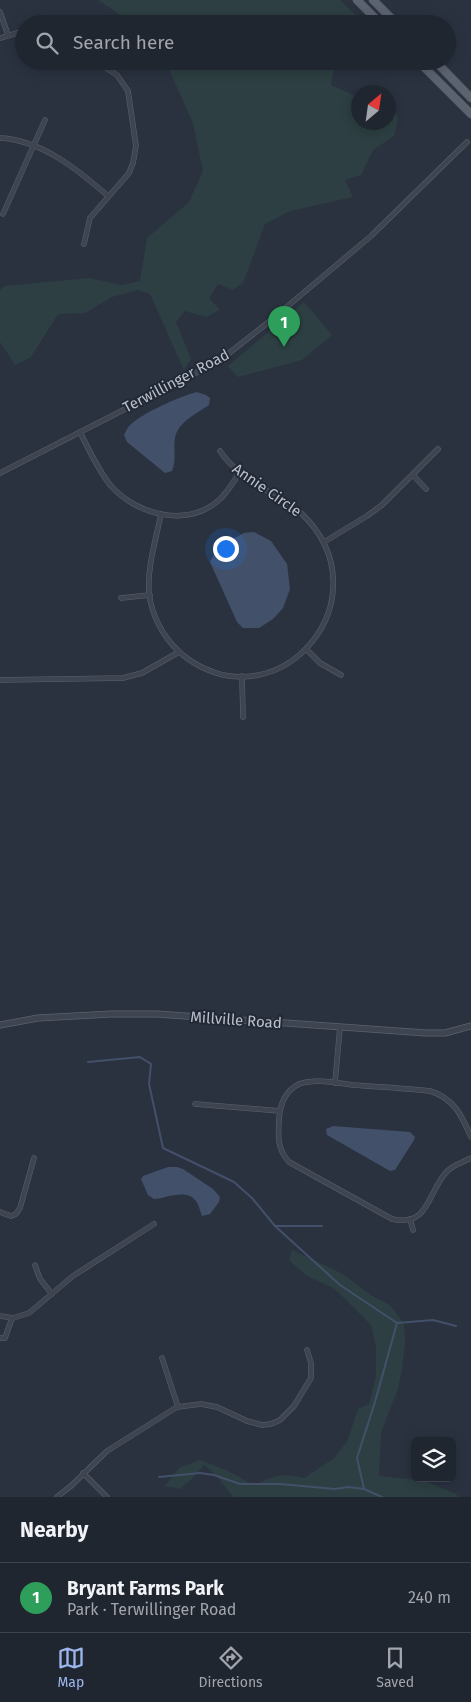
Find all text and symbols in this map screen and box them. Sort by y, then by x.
search box [15,15,456,70]
icon: search [33,29,61,57]
text: Search here [73,31,174,54]
north arrow [351,85,396,130]
pin: 1 [268,306,300,347]
street label: Terwillinger Road [120,345,232,417]
street label: Annie Circle [229,460,305,520]
your location [213,536,239,562]
street label: Millville Road [190,1008,282,1032]
map controls [411,1437,456,1482]
button: layers [411,1437,456,1482]
text: Nearby [20,1517,88,1543]
text: Bryant Farms Park [67,1577,224,1600]
text: 1 [32,1588,40,1607]
text: 240 m [408,1588,451,1607]
text: Park · Terwillinger Road [67,1600,236,1619]
tab: Map [57,1644,85,1691]
tab: Directions [198,1644,263,1691]
tab: Saved [376,1644,414,1691]

